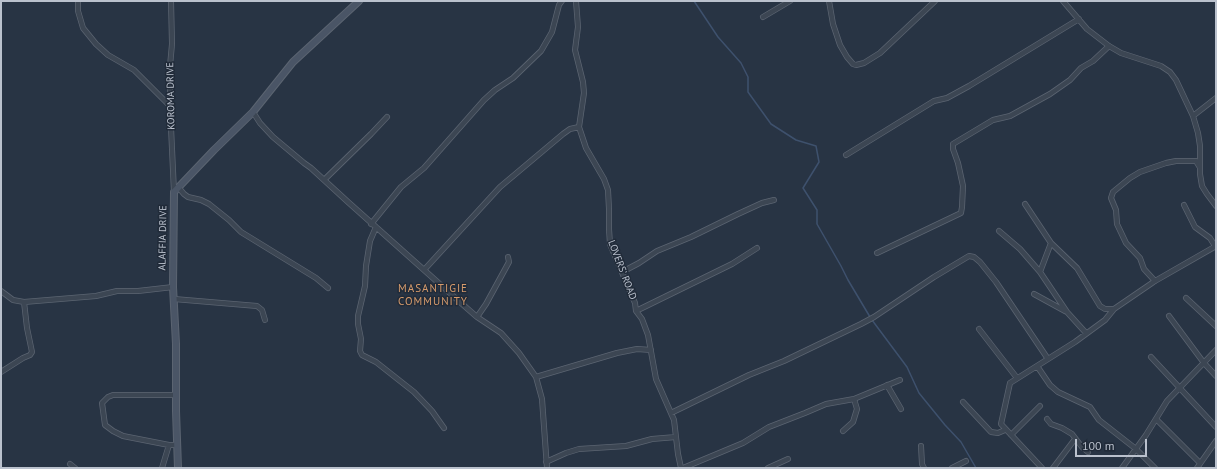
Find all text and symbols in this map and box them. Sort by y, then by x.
street label: KOROMA DRIVE [164,62,178,130]
street label: ALAFFIA DRIVE [156,205,170,271]
street label: LOVERS' ROAD [605,239,639,301]
district label: MASANTIGIE COMMUNITY [398,282,468,308]
scale bar [1077,431,1149,457]
text: 100 m [1082,438,1115,453]

